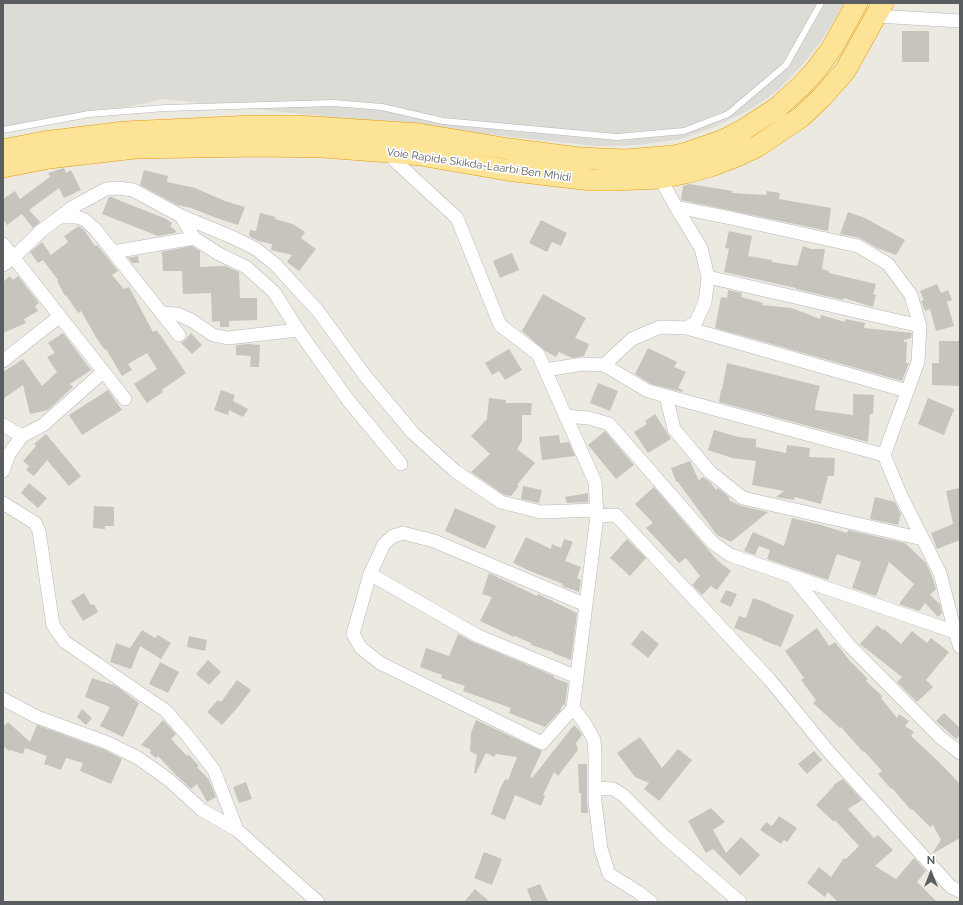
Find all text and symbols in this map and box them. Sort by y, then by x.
street label: Voie Rapide Skikda-Laarbi Ben Mhidi [386,146,572,184]
north arrow [911,853,951,893]
text: N [927,854,935,867]

